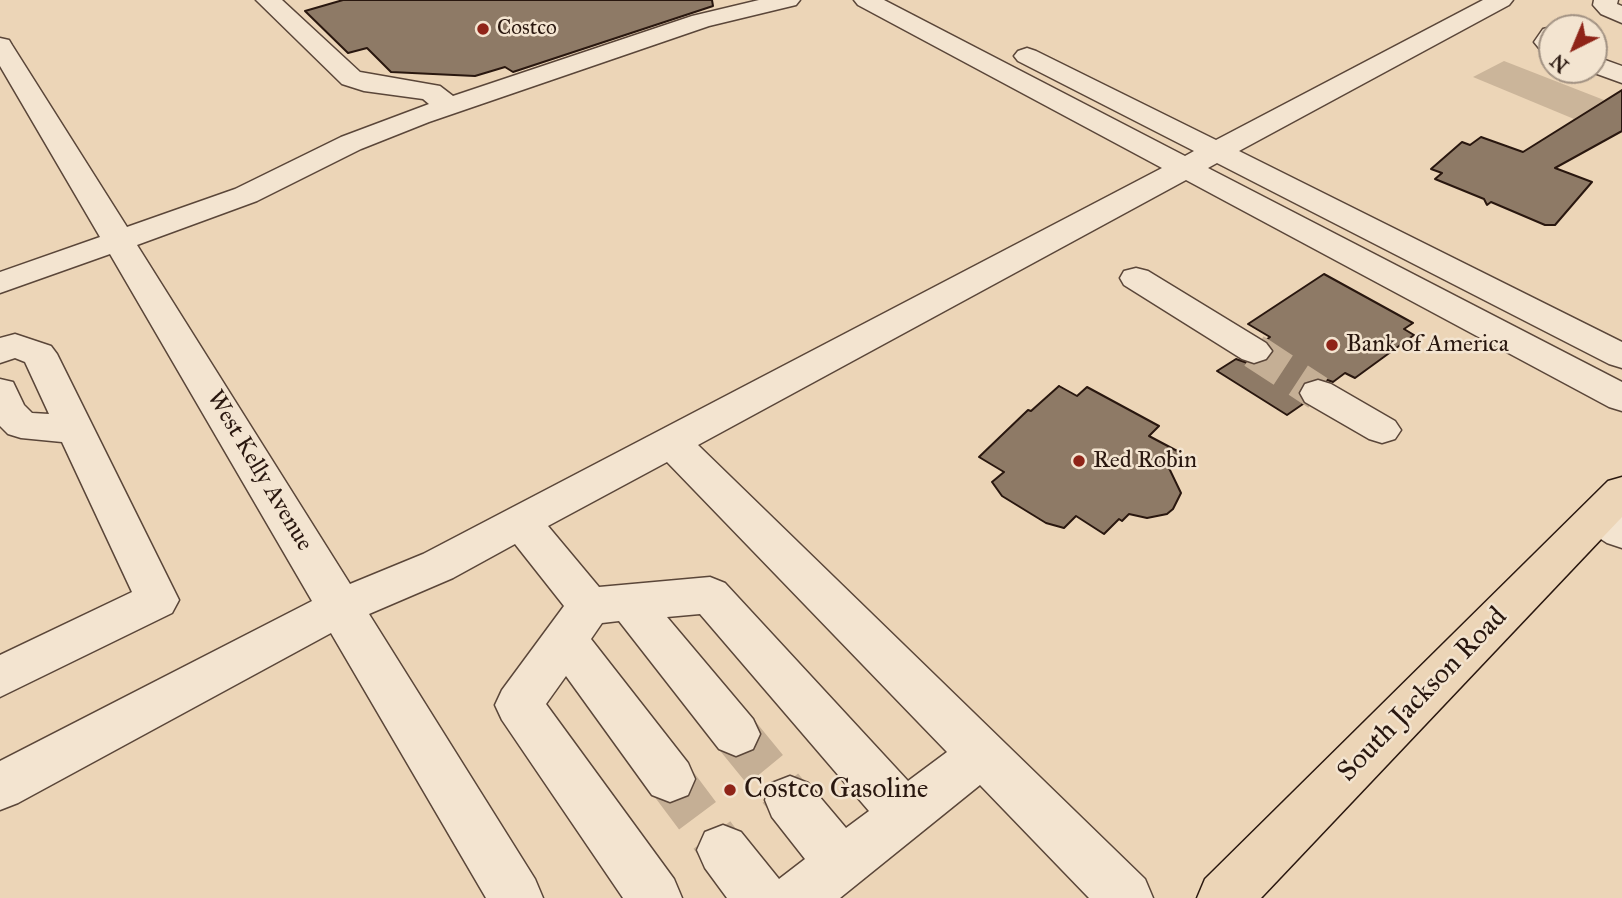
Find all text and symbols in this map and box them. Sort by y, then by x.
north arrow [1538,14,1608,84]
place label: Costco [497,16,557,42]
marker: Costco [475,21,491,37]
text: N [1546,49,1573,77]
place label: Bank of America [1346,331,1509,359]
marker: Bank of America [1324,337,1340,353]
street label: West Kelly Avenue [200,386,318,556]
place label: Red Robin [1093,447,1197,475]
marker: Red Robin [1071,453,1087,469]
street label: South Jackson Road [1331,601,1515,789]
place label: Costco Gasoline [744,773,929,807]
marker: Costco Gasoline [722,782,738,798]

